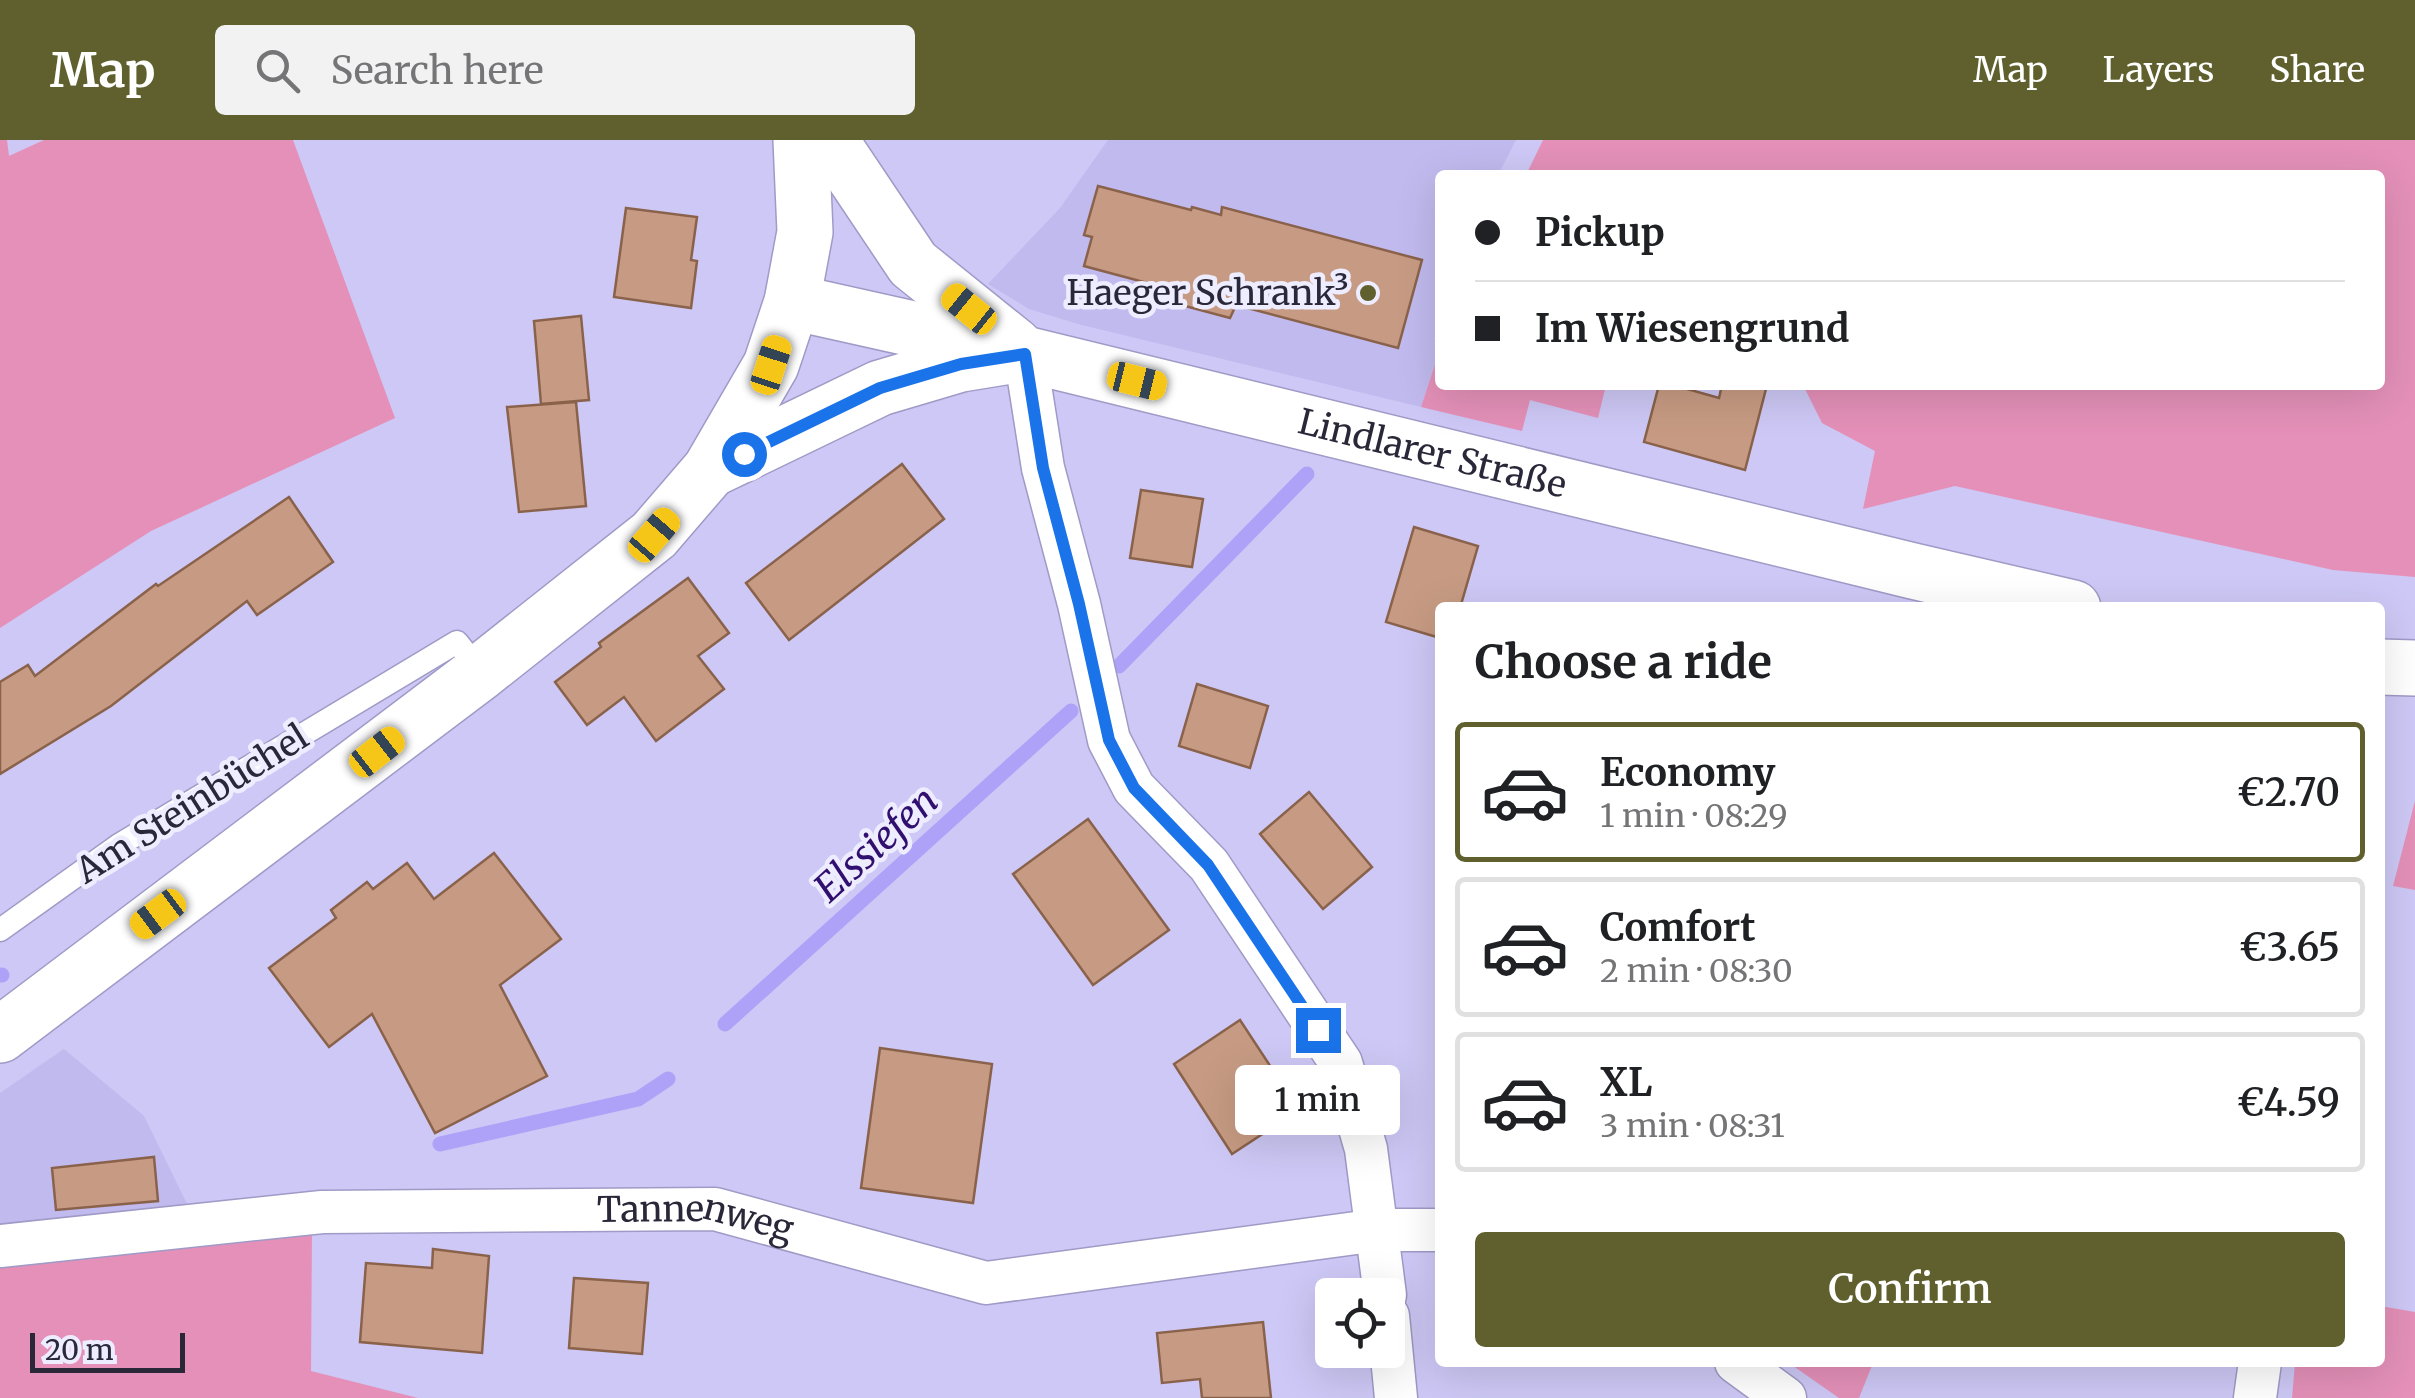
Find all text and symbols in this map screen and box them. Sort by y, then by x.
search box [215,25,915,115]
text: Map [50,40,155,100]
icon: search [250,43,305,98]
text: Search here [330,47,544,94]
text: Map [1973,48,2048,92]
text: Layers [2103,48,2214,92]
text: Share [2269,48,2365,92]
text: Pickup [1535,209,1665,256]
place label: Haeger Schrank³ [1066,271,1348,315]
car [936,278,1002,340]
marker: Haeger Schrank³ [1357,282,1379,304]
text: Im Wiesengrund [1535,305,1849,352]
car [747,332,795,398]
car [1104,359,1170,403]
street label: Lindlarer Straße [1294,400,1571,507]
route start [722,432,767,477]
car [623,503,685,567]
text: Choose a ride [1475,634,1772,690]
street label: Am Steinbüchel [67,715,316,894]
car [344,722,410,782]
icon: car [1480,747,1570,837]
text: Economy [1600,749,1775,796]
text: €2.70 [2237,769,2340,816]
water label: Elssiefen [805,777,947,911]
text: 1 min · 08:29 [1600,796,1788,836]
car [125,884,191,944]
icon: car [1480,902,1570,992]
text: Comfort [1600,904,1756,951]
text: €3.65 [2239,924,2340,971]
text: 2 min · 08:30 [1600,951,1793,991]
route end [1296,1008,1341,1053]
icon: car [1480,1057,1570,1147]
text: XL [1600,1059,1652,1106]
callout: 1 min [1236,1065,1400,1135]
text: €4.59 [2237,1079,2340,1126]
text: 1 min [1274,1080,1361,1120]
text: 3 min · 08:31 [1600,1106,1785,1146]
street label: Tannenweg [597,1185,799,1251]
button: Confirm [1475,1232,2345,1347]
map controls [1315,1278,1405,1368]
button: locate [1315,1278,1405,1368]
scale bar [30,1328,185,1372]
text: 20 m [45,1332,114,1368]

